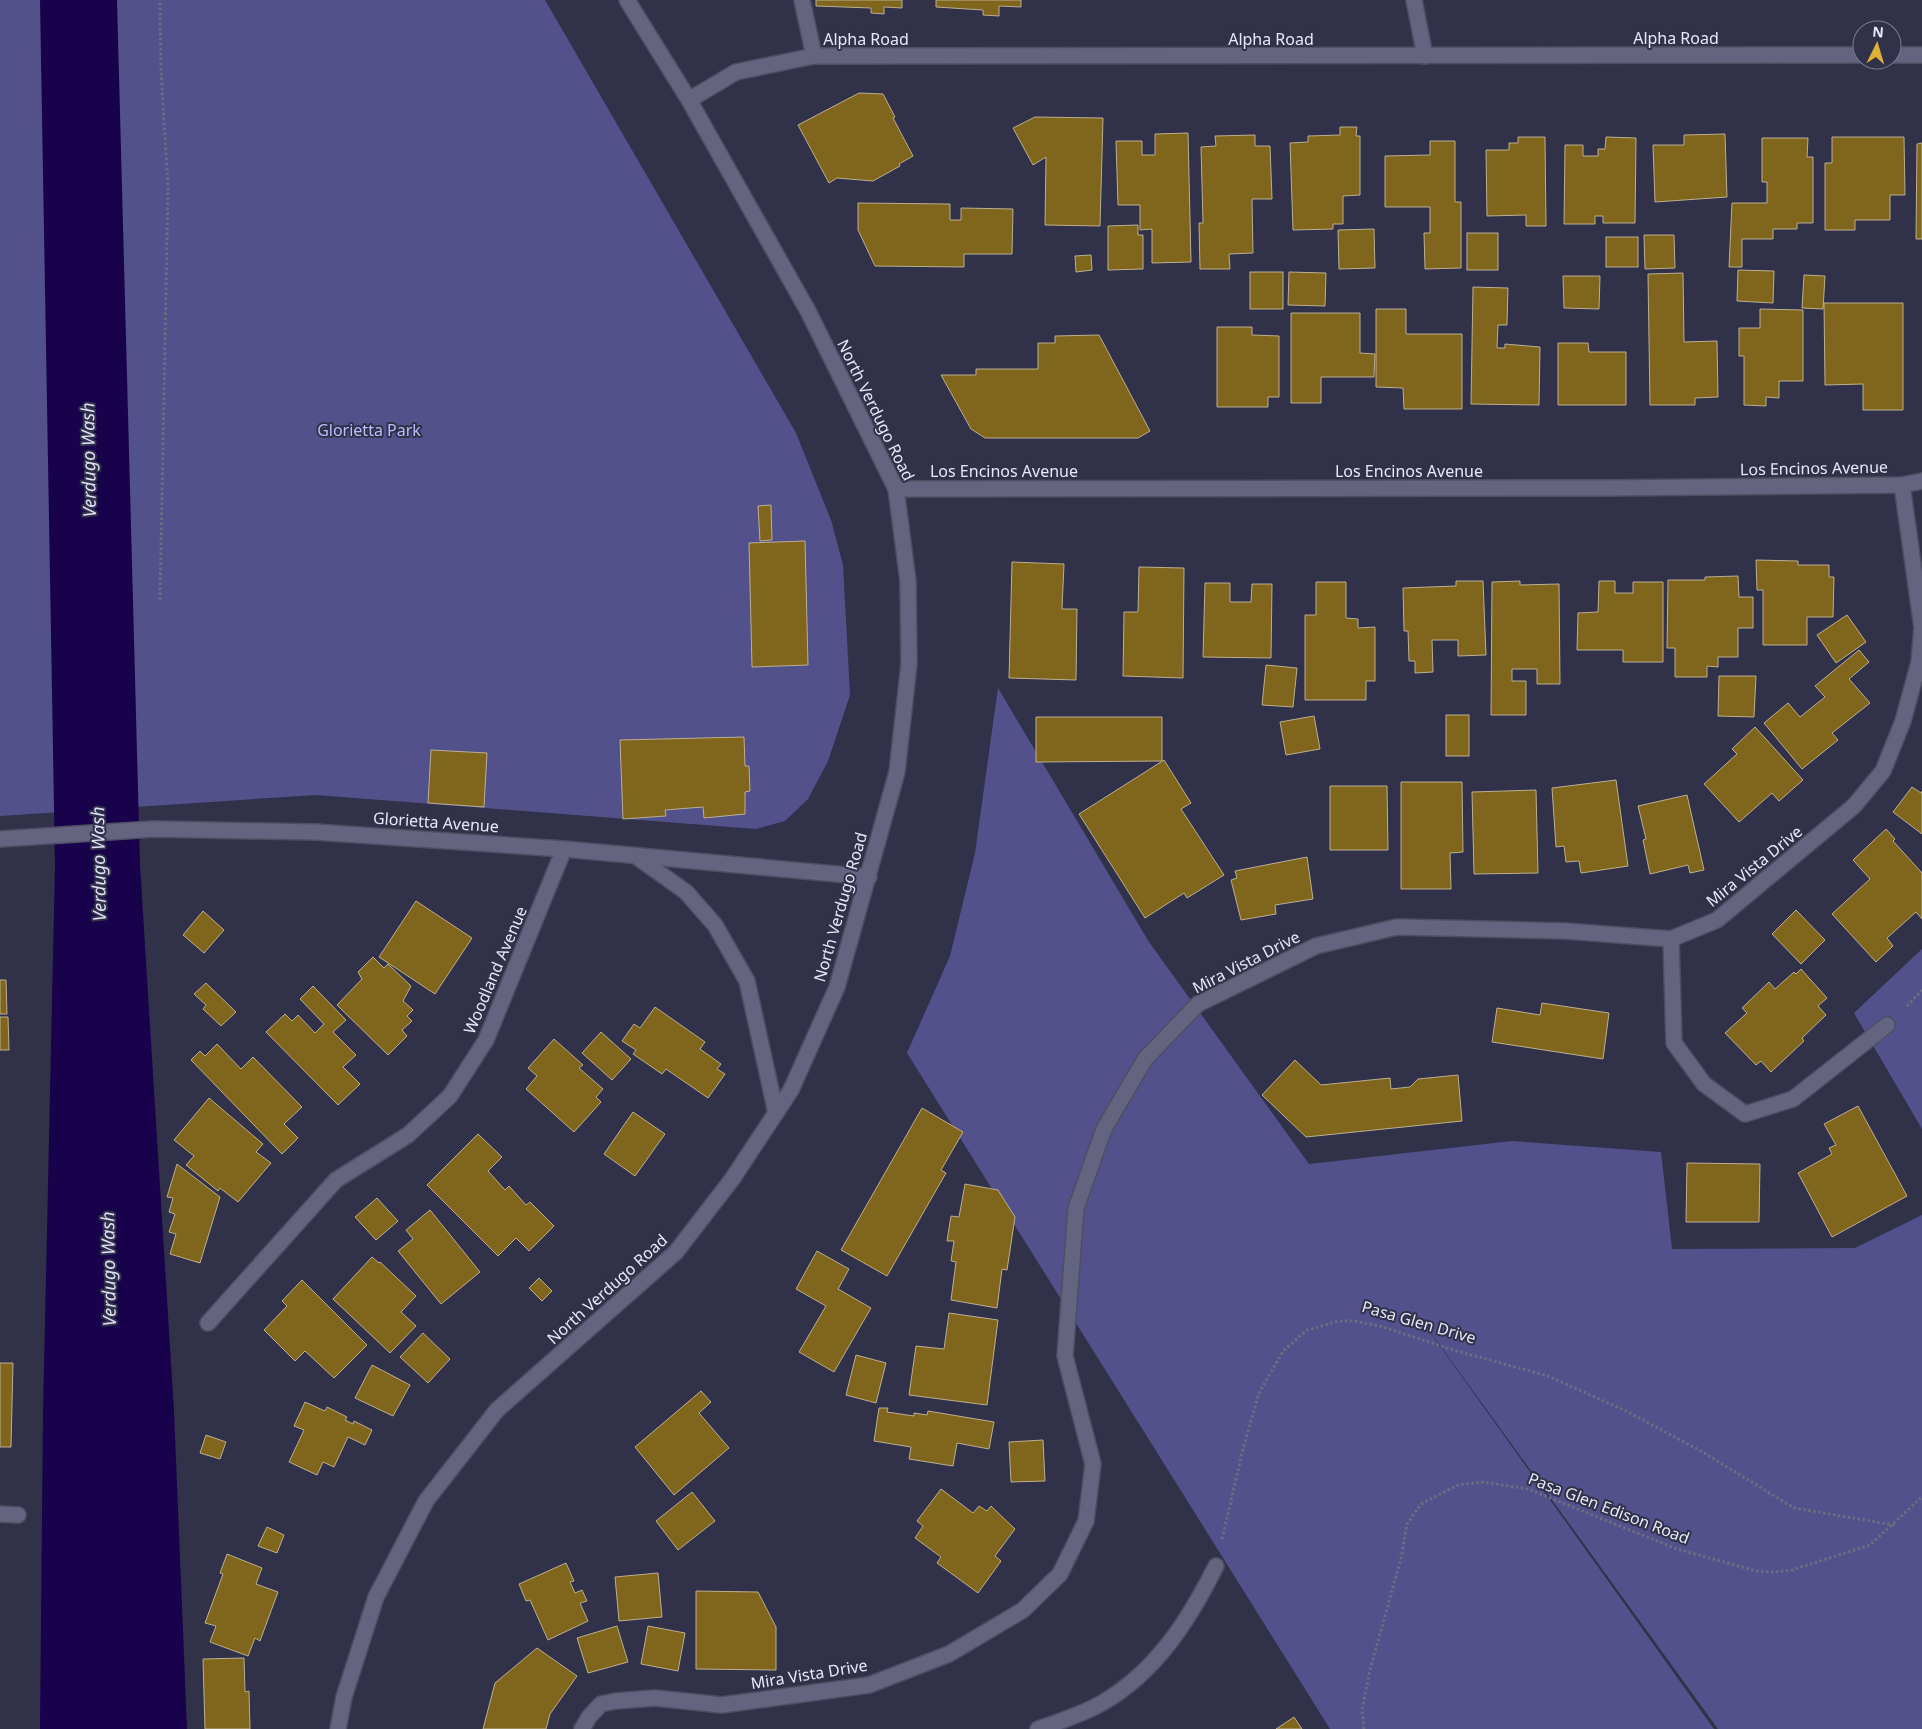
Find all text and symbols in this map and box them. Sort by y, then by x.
north arrow [1852,20,1902,70]
text: N [1872,22,1885,42]
street label: Alpha Road [1633,27,1719,49]
street label: Alpha Road [823,28,909,50]
street label: Alpha Road [1228,28,1314,50]
street label: North Verdugo Road [832,336,920,484]
water label: Verdugo Wash [75,402,101,518]
park label: Glorietta Park [317,419,421,441]
street label: Los Encinos Avenue [1740,456,1888,480]
street label: Los Encinos Avenue [930,460,1078,482]
street label: Los Encinos Avenue [1335,460,1483,482]
water label: Verdugo Wash [85,806,111,922]
street label: Glorietta Avenue [372,807,500,837]
street label: Mira Vista Drive [1701,820,1807,912]
street label: North Verdugo Road [808,830,872,984]
street label: Woodland Avenue [458,903,532,1037]
street label: Mira Vista Drive [1188,925,1304,999]
water label: Verdugo Wash [95,1211,121,1327]
street label: North Verdugo Road [542,1229,672,1349]
street label: Pasa Glen Drive [1359,1295,1479,1349]
street label: Pasa Glen Edison Road [1525,1467,1693,1549]
street label: Mira Vista Drive [749,1654,869,1694]

